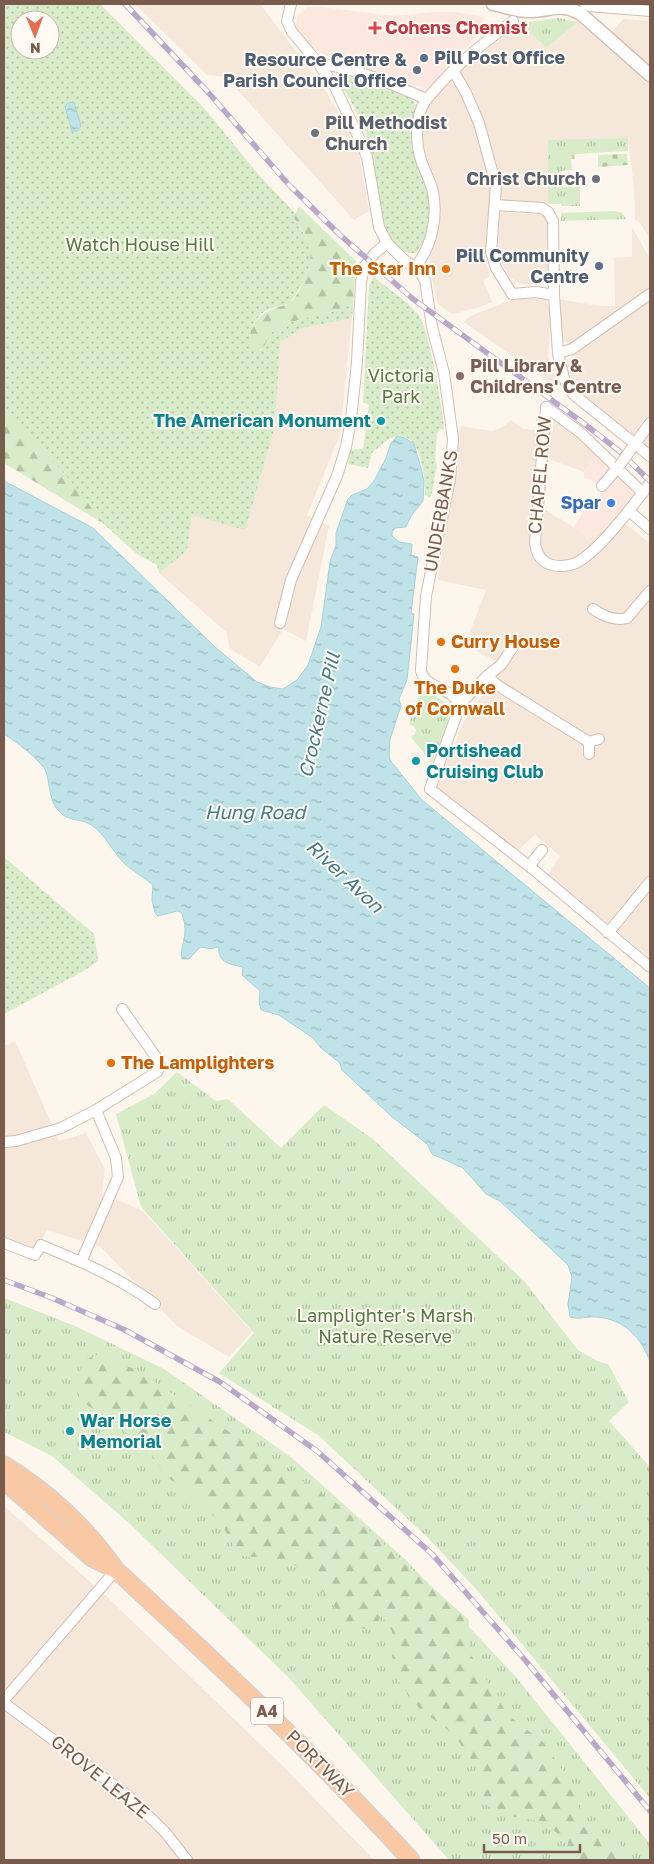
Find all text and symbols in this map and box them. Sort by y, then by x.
north arrow [10,10,60,60]
place label: Cohens Chemist [385,16,528,38]
marker: Cohens Chemist [369,22,381,34]
text: N [30,40,41,57]
place label: Pill Post Office [434,46,566,68]
place label: Resource Centre & Parish Council Office [223,48,407,91]
marker: Pill Post Office [418,52,430,64]
marker: Resource Centre & Parish Council Office [411,64,423,76]
place label: Pill Methodist Church [325,111,447,154]
marker: Pill Methodist Church [309,127,321,139]
place label: Christ Church [466,167,586,189]
marker: Christ Church [590,173,602,185]
park label: Watch House Hill [65,233,215,255]
place label: Pill Community Centre [456,244,589,287]
place label: The Star Inn [329,257,436,279]
marker: Pill Community Centre [593,260,605,272]
marker: The Star Inn [440,263,452,275]
place label: Pill Library & Childrens' Centre [470,354,622,397]
park label: Victoria Park [368,364,434,407]
marker: Pill Library & Childrens' Centre [454,370,466,382]
place label: The American Monument [153,409,371,431]
marker: The American Monument [375,415,387,427]
street label: CHAPEL ROW [523,415,555,535]
street label: UNDERBANKS [418,448,462,574]
place label: Spar [560,491,601,513]
marker: Spar [605,497,617,509]
place label: Curry House [451,630,561,652]
marker: Curry House [435,636,447,648]
water label: Crockerne Pill [293,649,344,780]
marker: The Duke of Cornwall [449,663,461,675]
place label: The Duke of Cornwall [405,676,505,719]
place label: Portishead Cruising Club [426,739,544,782]
marker: Portishead Cruising Club [410,755,422,767]
water label: Hung Road [205,800,308,823]
water label: River Avon [302,834,389,918]
place label: The Lamplighters [121,1051,274,1073]
marker: The Lamplighters [105,1057,117,1069]
park label: Lamplighter's Marsh Nature Reserve [297,1304,473,1347]
place label: War Horse Memorial [80,1409,172,1452]
marker: War Horse Memorial [64,1425,76,1437]
road number: A4 [251,1698,283,1724]
street label: PORTWAY [282,1725,360,1802]
street label: GROVE LEAZE [47,1730,154,1823]
scale bar [484,1822,580,1854]
text: 50 m [492,1829,527,1847]

